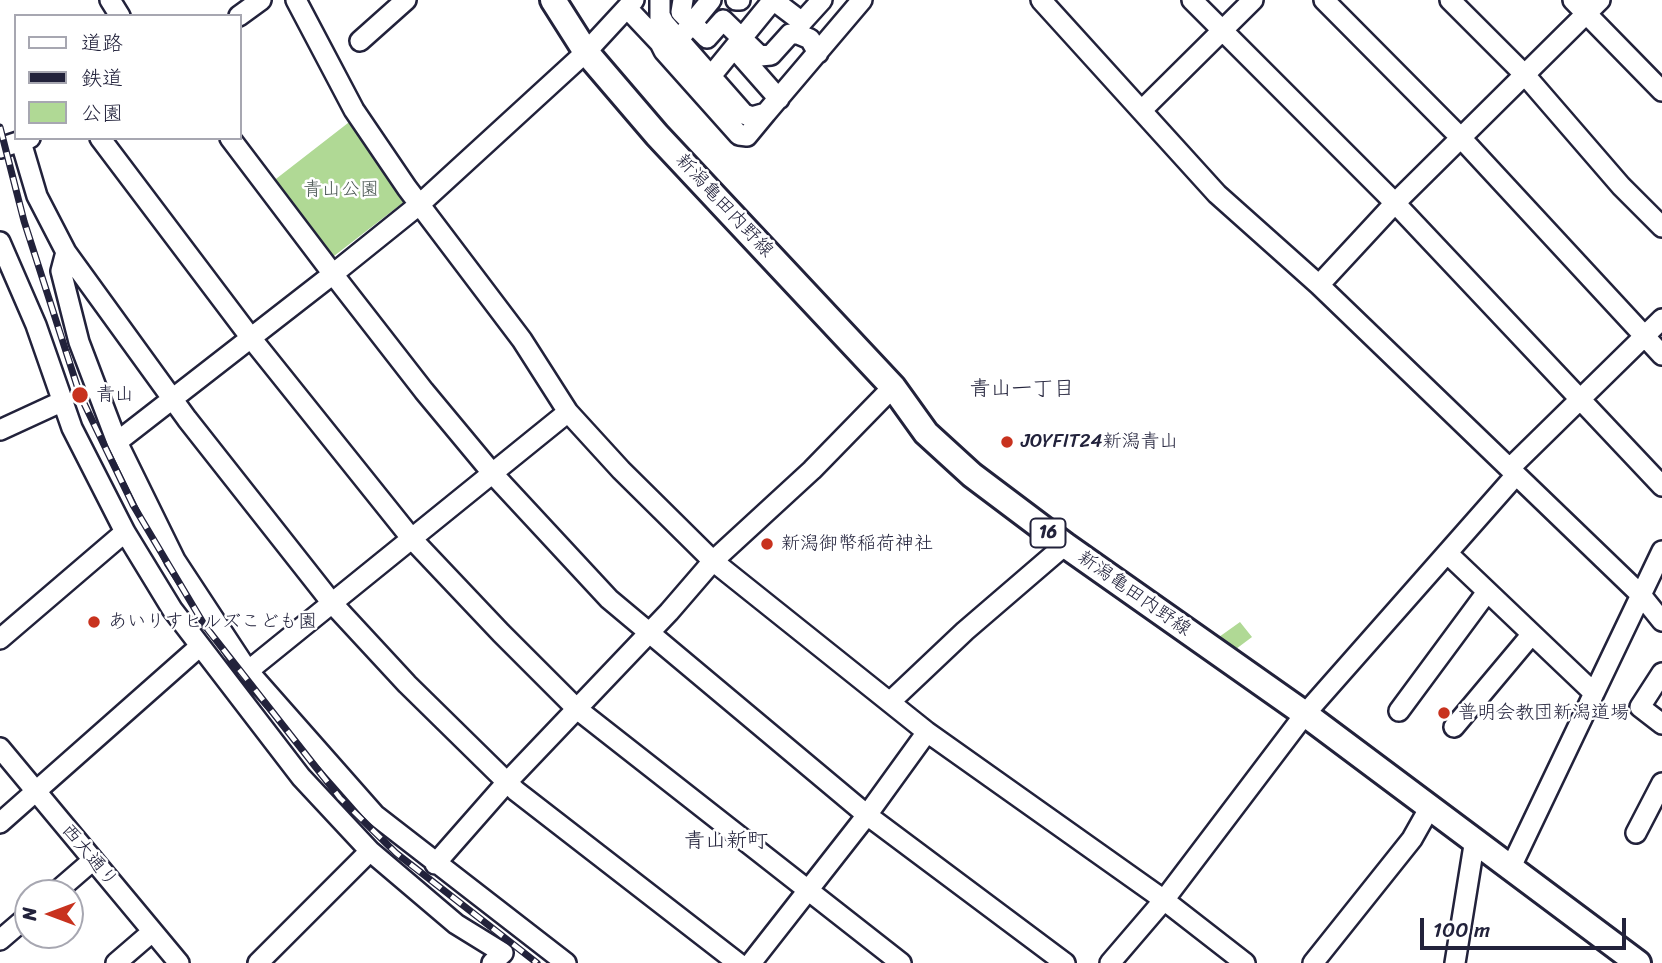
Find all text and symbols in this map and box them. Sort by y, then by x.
legend [14,14,242,140]
text: 道路 [81,24,123,62]
text: 鉄道 [81,59,123,97]
text: 公園 [81,94,123,132]
street label: 新潟亀田内野線 [670,150,778,262]
park label: 青山公園 [303,179,379,201]
district label: 青山一丁目 [970,377,1074,403]
place label: 青山 [96,384,134,406]
marker: 青山 [70,385,90,405]
place label: JOYFIT24新潟青山 [1021,431,1178,453]
marker: JOYFIT24新潟青山 [999,434,1015,450]
road number: 16 [1030,518,1066,548]
place label: 新潟御幣稲荷神社 [781,533,933,555]
marker: 新潟御幣稲荷神社 [759,536,775,552]
street label: 新潟亀田内野線 [1073,547,1195,641]
place label: あいりすヒルズこども園 [108,611,317,633]
marker: あいりすヒルズこども園 [86,614,102,630]
place label: 普明会教団新潟道場 [1458,702,1629,724]
marker: 普明会教団新潟道場 [1436,705,1452,721]
street label: 西大通り [56,820,122,892]
district label: 青山新町 [684,829,768,855]
north arrow [14,879,84,949]
scale bar [1424,904,1630,948]
text: N [13,907,46,921]
text: 100 m [1433,911,1490,949]

